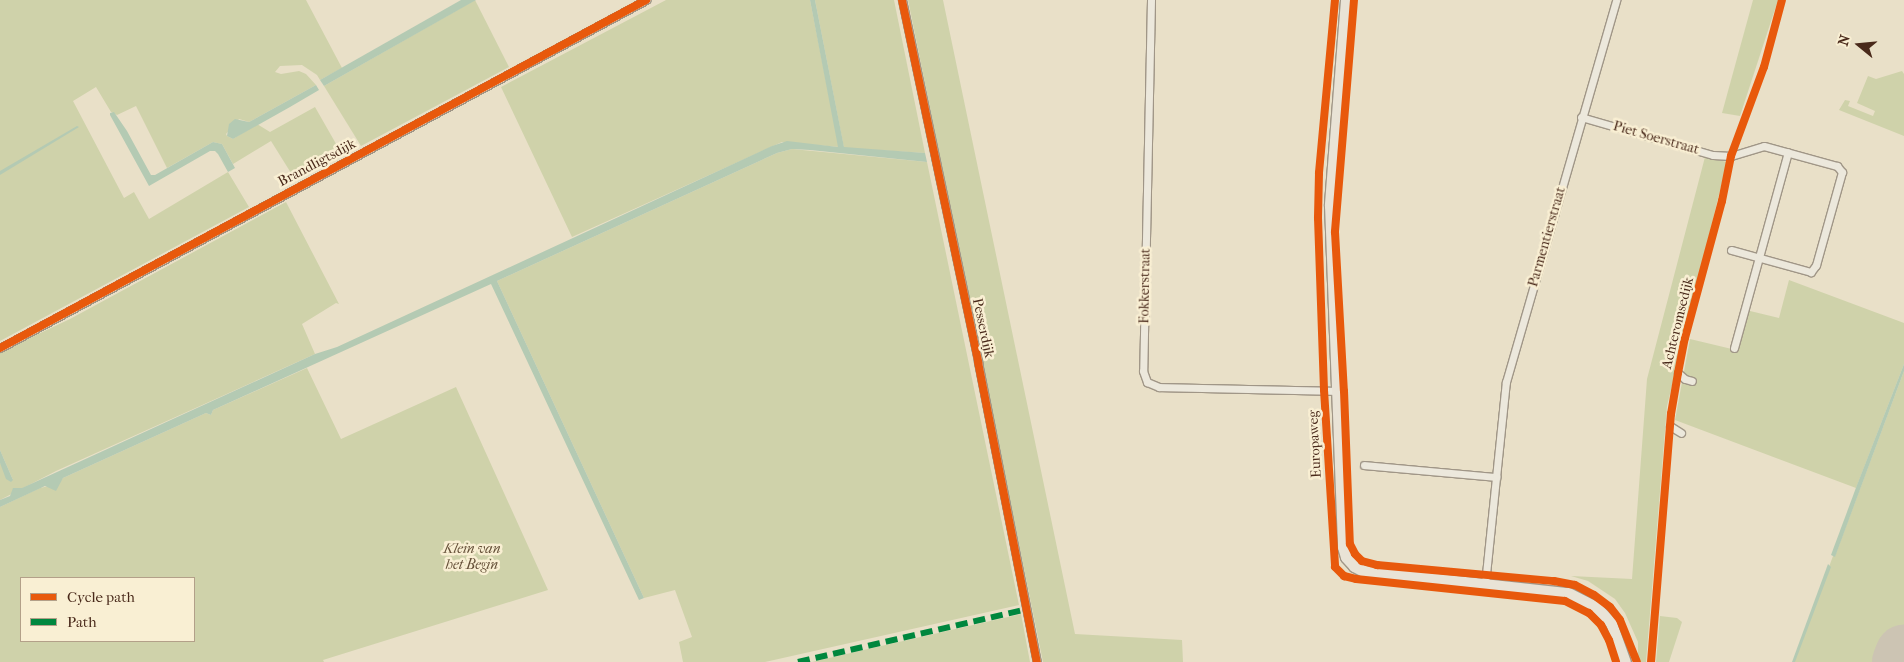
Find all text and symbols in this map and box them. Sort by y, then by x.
north arrow [1834,20,1884,70]
text: N [1834,33,1854,48]
street label: Piet Soerstraat [1611,118,1701,158]
street label: Brandligtsdijk [275,136,359,190]
street label: Parmentierstraat [1525,185,1569,289]
street label: Fokkerstraat [1136,248,1154,324]
street label: Achteromsedijk [1658,275,1698,371]
street label: Pesserdijk [968,297,998,359]
street label: Europaweg [1305,410,1325,478]
park label: Klein van het Begin [443,541,501,574]
legend [20,577,195,642]
text: Cycle path [67,588,135,606]
text: Path [67,613,97,631]

